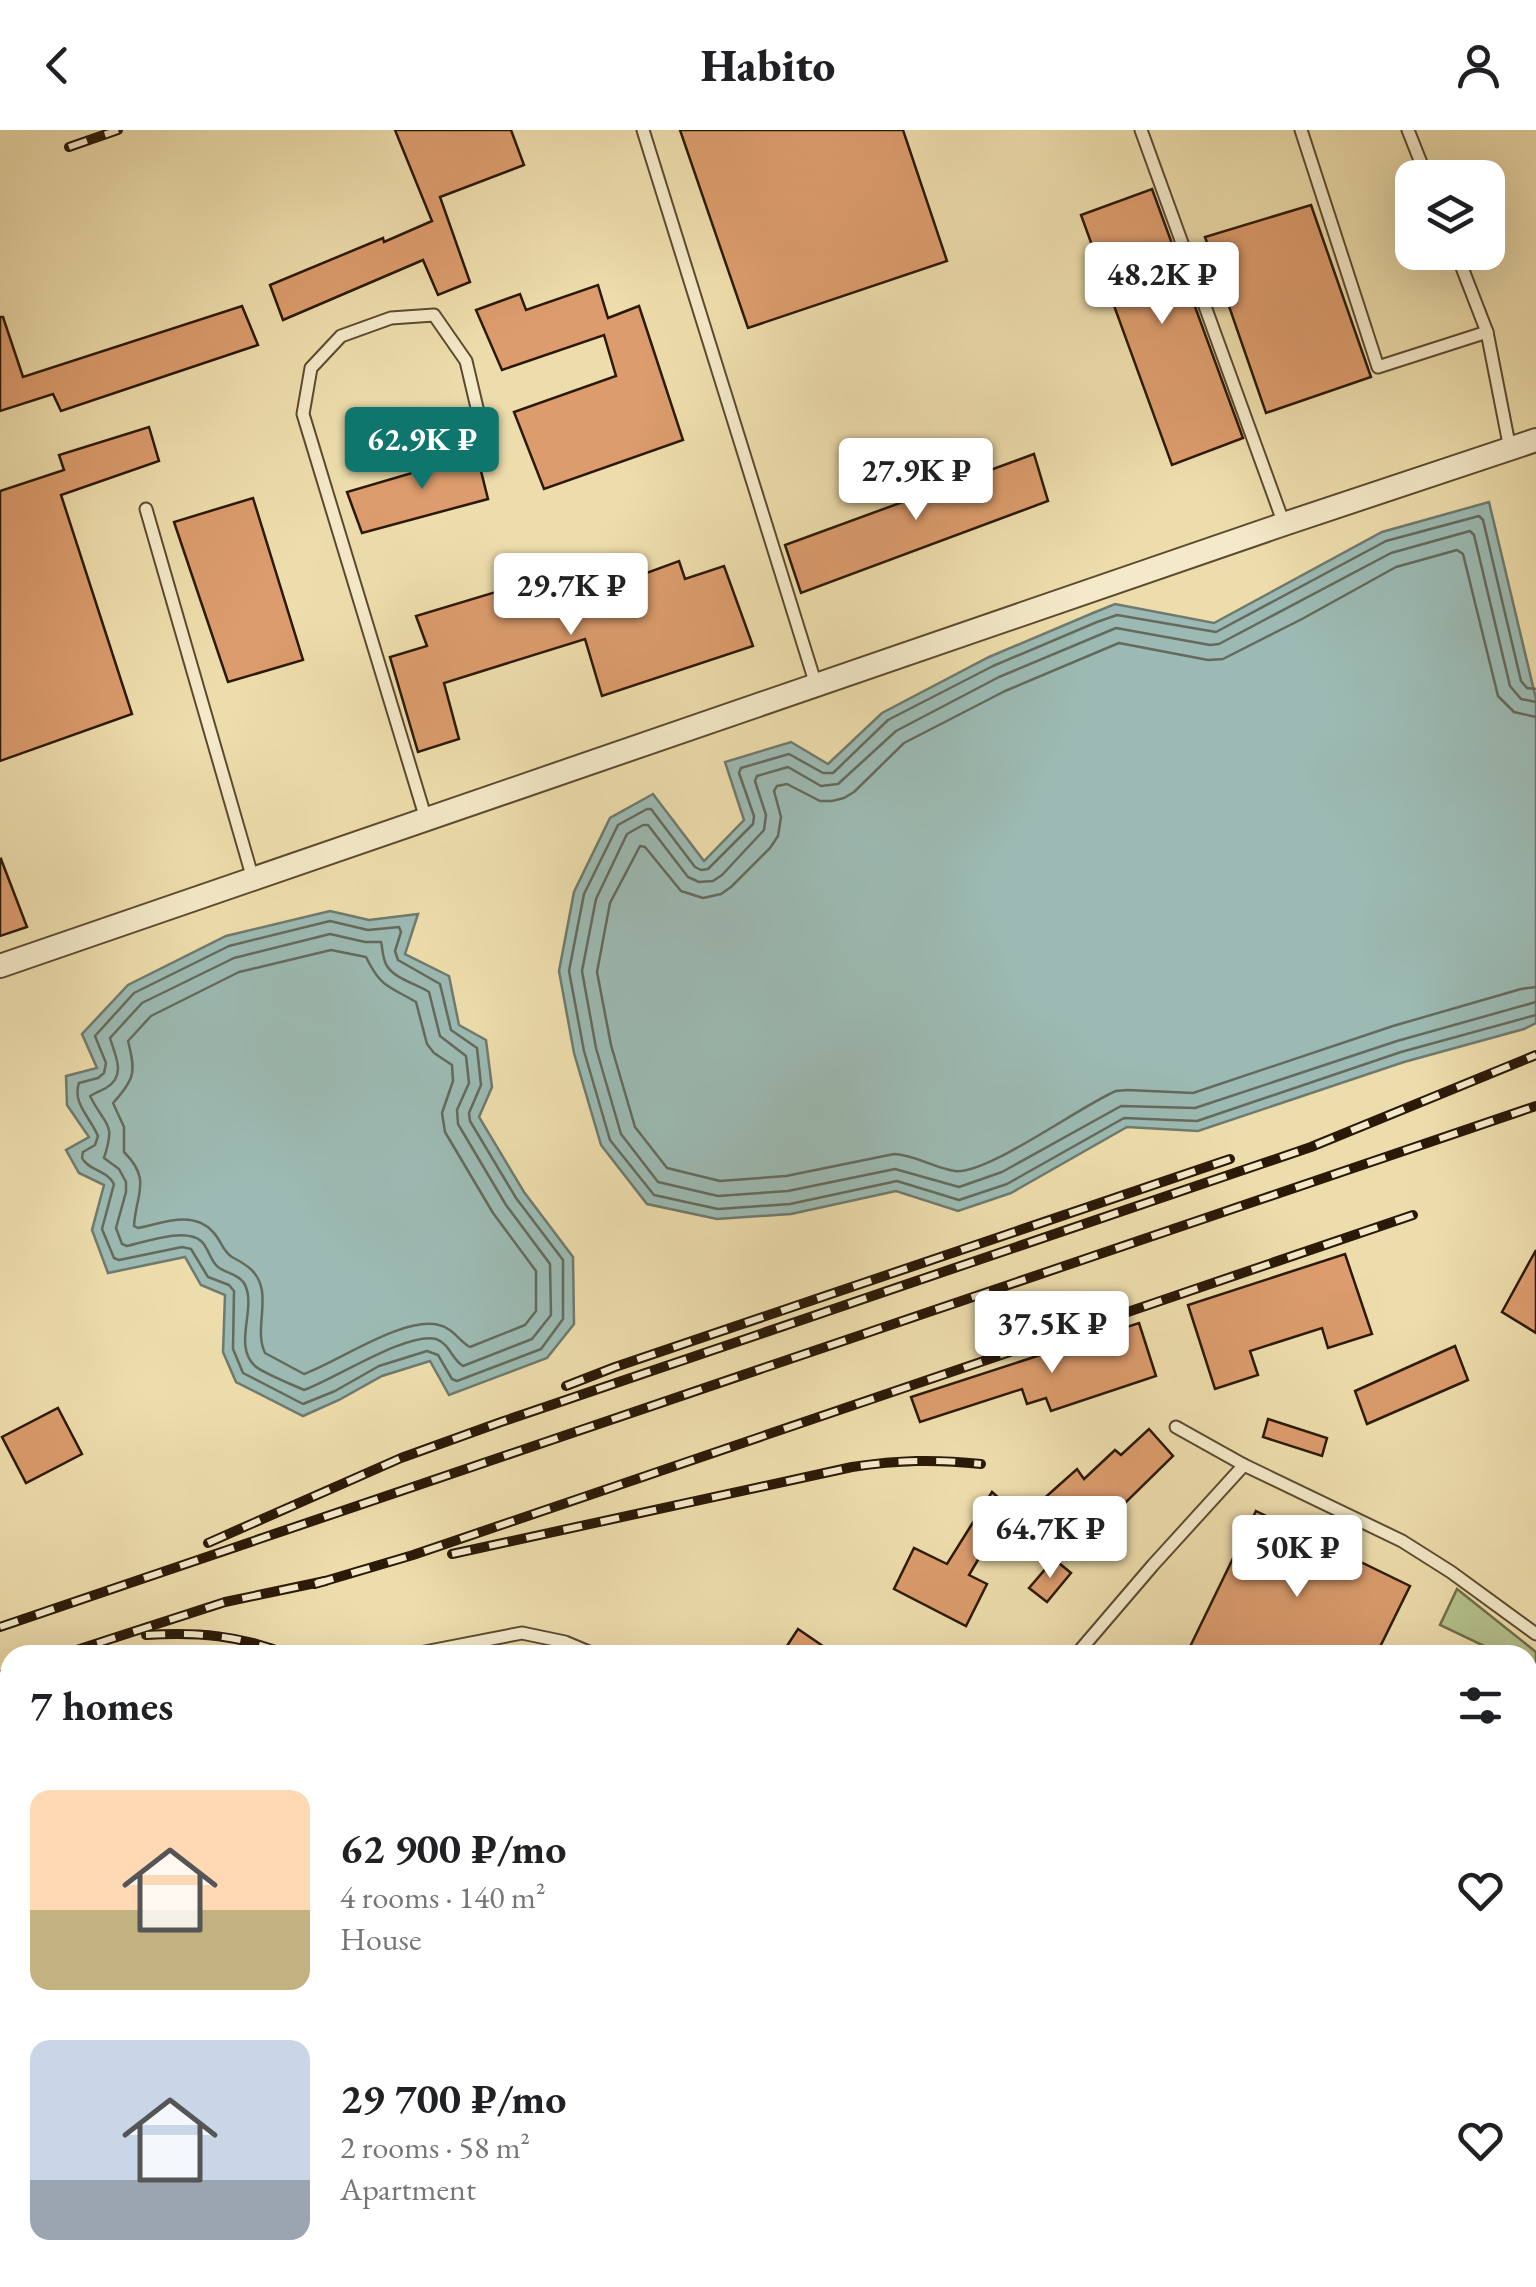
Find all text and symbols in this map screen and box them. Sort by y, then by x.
text: Habito [701,36,835,94]
icon: back [30,38,85,93]
icon: person [1451,38,1506,93]
map controls [1395,160,1505,270]
button: layers [1395,160,1505,270]
pin: 48.2K ₽ [1070,242,1254,327]
text: 48.2K ₽ [1107,253,1217,295]
pin: 62.9K ₽ [330,407,514,492]
text: 62.9K ₽ [367,418,477,460]
pin: 27.9K ₽ [824,438,1008,523]
text: 27.9K ₽ [861,449,971,491]
pin: 29.7K ₽ [479,553,663,638]
text: 29.7K ₽ [516,564,626,606]
pin: 37.5K ₽ [960,1291,1144,1376]
text: 37.5K ₽ [997,1302,1107,1344]
pin: 64.7K ₽ [958,1496,1142,1581]
text: 64.7K ₽ [995,1507,1105,1549]
pin: 50K ₽ [1227,1515,1367,1600]
text: 50K ₽ [1254,1526,1340,1568]
text: 7 homes [30,1678,173,1733]
icon: filters [1453,1678,1508,1733]
text: 62 900 ₽/mo [340,1821,566,1876]
icon: home [110,1830,230,1950]
icon: heart [1453,1863,1508,1918]
text: 4 rooms · 140 m² [340,1876,546,1918]
text: House [340,1918,421,1960]
text: 29 700 ₽/mo [340,2071,566,2126]
icon: home [110,2080,230,2200]
icon: heart [1453,2113,1508,2168]
text: 2 rooms · 58 m² [340,2126,530,2168]
text: Apartment [340,2168,476,2210]

